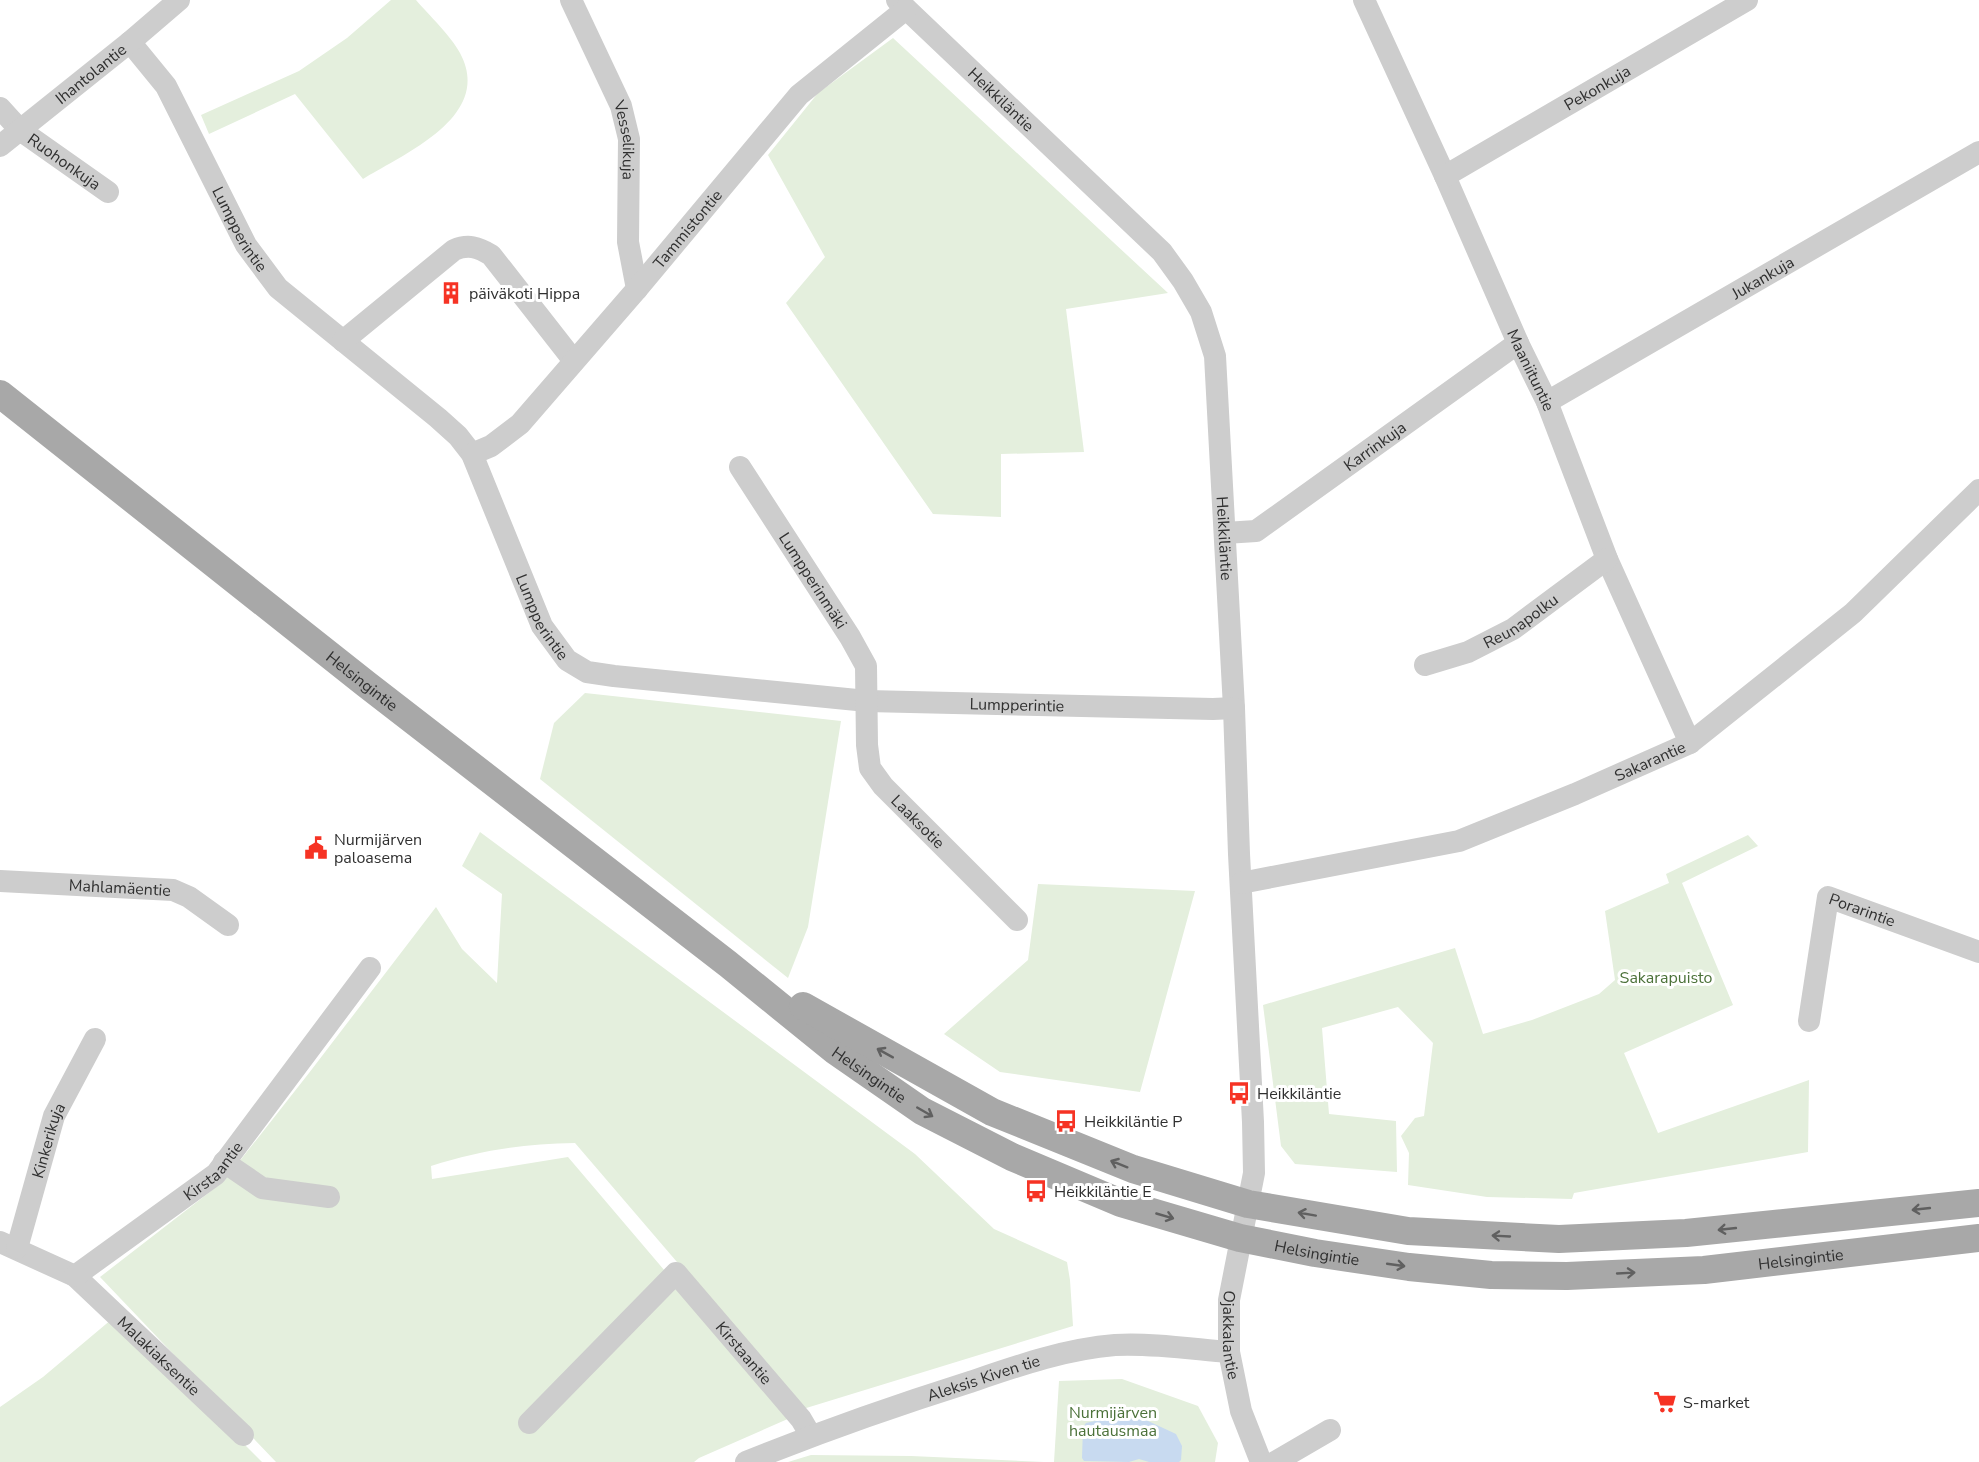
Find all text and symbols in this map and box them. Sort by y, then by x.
street label: Ihantolantie [51,39,131,110]
street label: Pekonkuja [1560,60,1635,116]
street label: Heikkiläntie [963,63,1039,137]
street label: Vesselikuja [607,96,639,180]
street label: Ruohonkuja [23,129,105,196]
street label: Lumpperintie [206,183,272,277]
street label: Tammistontie [648,185,728,274]
street label: Jukankuja [1727,251,1798,305]
building icon: päiväkoti Hippa [438,280,464,306]
place label: päiväkoti Hippa [469,283,580,305]
street label: Maaniituntie [1501,326,1559,414]
street label: Karrinkuja [1339,417,1411,477]
street label: Heikkiläntie [1211,496,1237,581]
street label: Lumpperinmäki [773,528,852,633]
street label: Lumpperintie [510,571,573,665]
street label: Reunapolku [1480,589,1563,654]
street label: Helsingintie [321,646,402,717]
street label: Lumpperintie [969,693,1065,718]
street label: Sakarantie [1611,736,1689,787]
street label: Laaksotie [886,790,949,854]
place label: Nurmijärven paloasema [334,829,422,869]
public building icon: Nurmijärven paloasema [303,835,329,861]
street label: Mahlamäentie [68,875,171,902]
street label: Porarintie [1826,888,1898,933]
park label: Sakarapuisto [1620,967,1713,989]
street label: Helsingintie [827,1042,910,1109]
one-way arrow [877,1047,895,1058]
bus stop icon: Heikkiläntie [1226,1080,1252,1106]
place label: Heikkiläntie [1257,1083,1341,1105]
street label: Kinkerikuja [27,1099,71,1181]
one-way arrow [916,1107,934,1118]
bus stop icon: Heikkiläntie P [1053,1108,1079,1134]
place label: Heikkiläntie P [1084,1111,1182,1133]
street label: Kirstaantie [179,1137,249,1206]
one-way arrow [1111,1158,1129,1169]
bus stop icon: Heikkiläntie E [1023,1178,1049,1204]
place label: Heikkiläntie E [1054,1181,1152,1203]
one-way arrow [1911,1204,1931,1215]
one-way arrow [1298,1209,1318,1220]
one-way arrow [1155,1211,1174,1222]
one-way arrow [1717,1224,1737,1235]
one-way arrow [1491,1231,1511,1242]
street label: Helsingintie [1272,1235,1361,1271]
street label: Helsingintie [1757,1244,1845,1276]
one-way arrow [1386,1260,1405,1271]
one-way arrow [1615,1268,1635,1279]
street label: Ojakkalantie [1217,1288,1244,1381]
street label: Malakiaksentie [112,1312,205,1401]
street label: Kirstaantie [710,1317,777,1390]
street label: Aleksis Kiven tie [924,1350,1043,1407]
supermarket icon: S-market [1652,1389,1678,1415]
place label: S-market [1683,1392,1750,1414]
park label: Nurmijärven hautausmaa [1069,1402,1157,1442]

